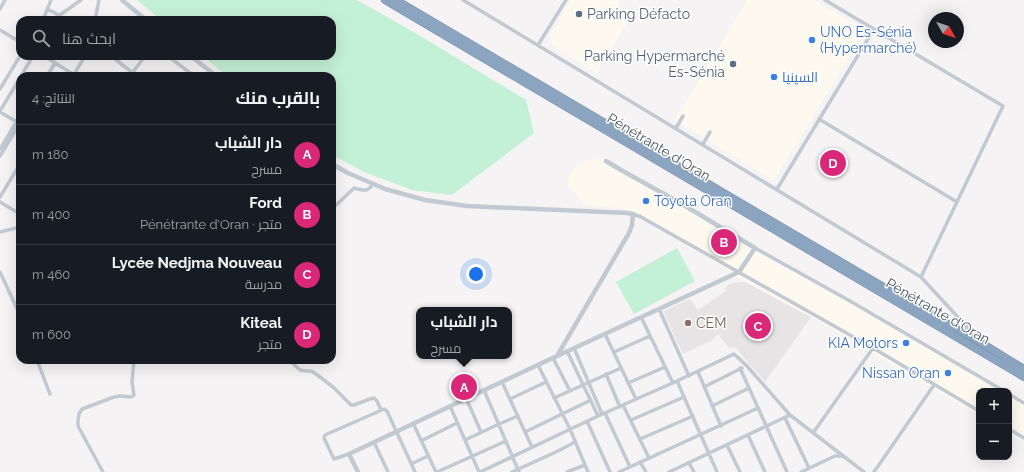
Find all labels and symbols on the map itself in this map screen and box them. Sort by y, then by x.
place label: Parking Défacto [587,6,690,22]
marker: Parking Défacto [574,9,584,19]
north arrow [928,12,964,48]
place label: UNO Es-Sénia (Hypermarché) [820,24,916,56]
marker: UNO Es-Sénia (Hypermarché) [807,35,817,45]
place label: Parking Hypermarché Es-Sénia [584,48,725,80]
marker: Parking Hypermarché Es-Sénia [728,59,738,69]
place label: السينيا [782,69,818,85]
marker: السينيا [769,72,779,82]
street label: Pénétrante d'Oran [605,110,713,184]
pin: D [820,148,846,178]
place label: Toyota Oran [654,193,732,209]
marker: Toyota Oran [641,196,651,206]
pin: B [711,227,737,257]
your location [466,264,486,284]
street label: Pénétrante d'Oran [883,275,993,347]
pin: C [745,311,771,341]
place label: CEM [696,315,726,331]
marker: CEM [683,318,693,328]
place label: KIA Motors [828,335,898,351]
marker: KIA Motors [901,338,911,348]
place label: Nissan Oran [862,365,940,381]
marker: Nissan Oran [943,368,953,378]
pin: A [451,372,477,402]

